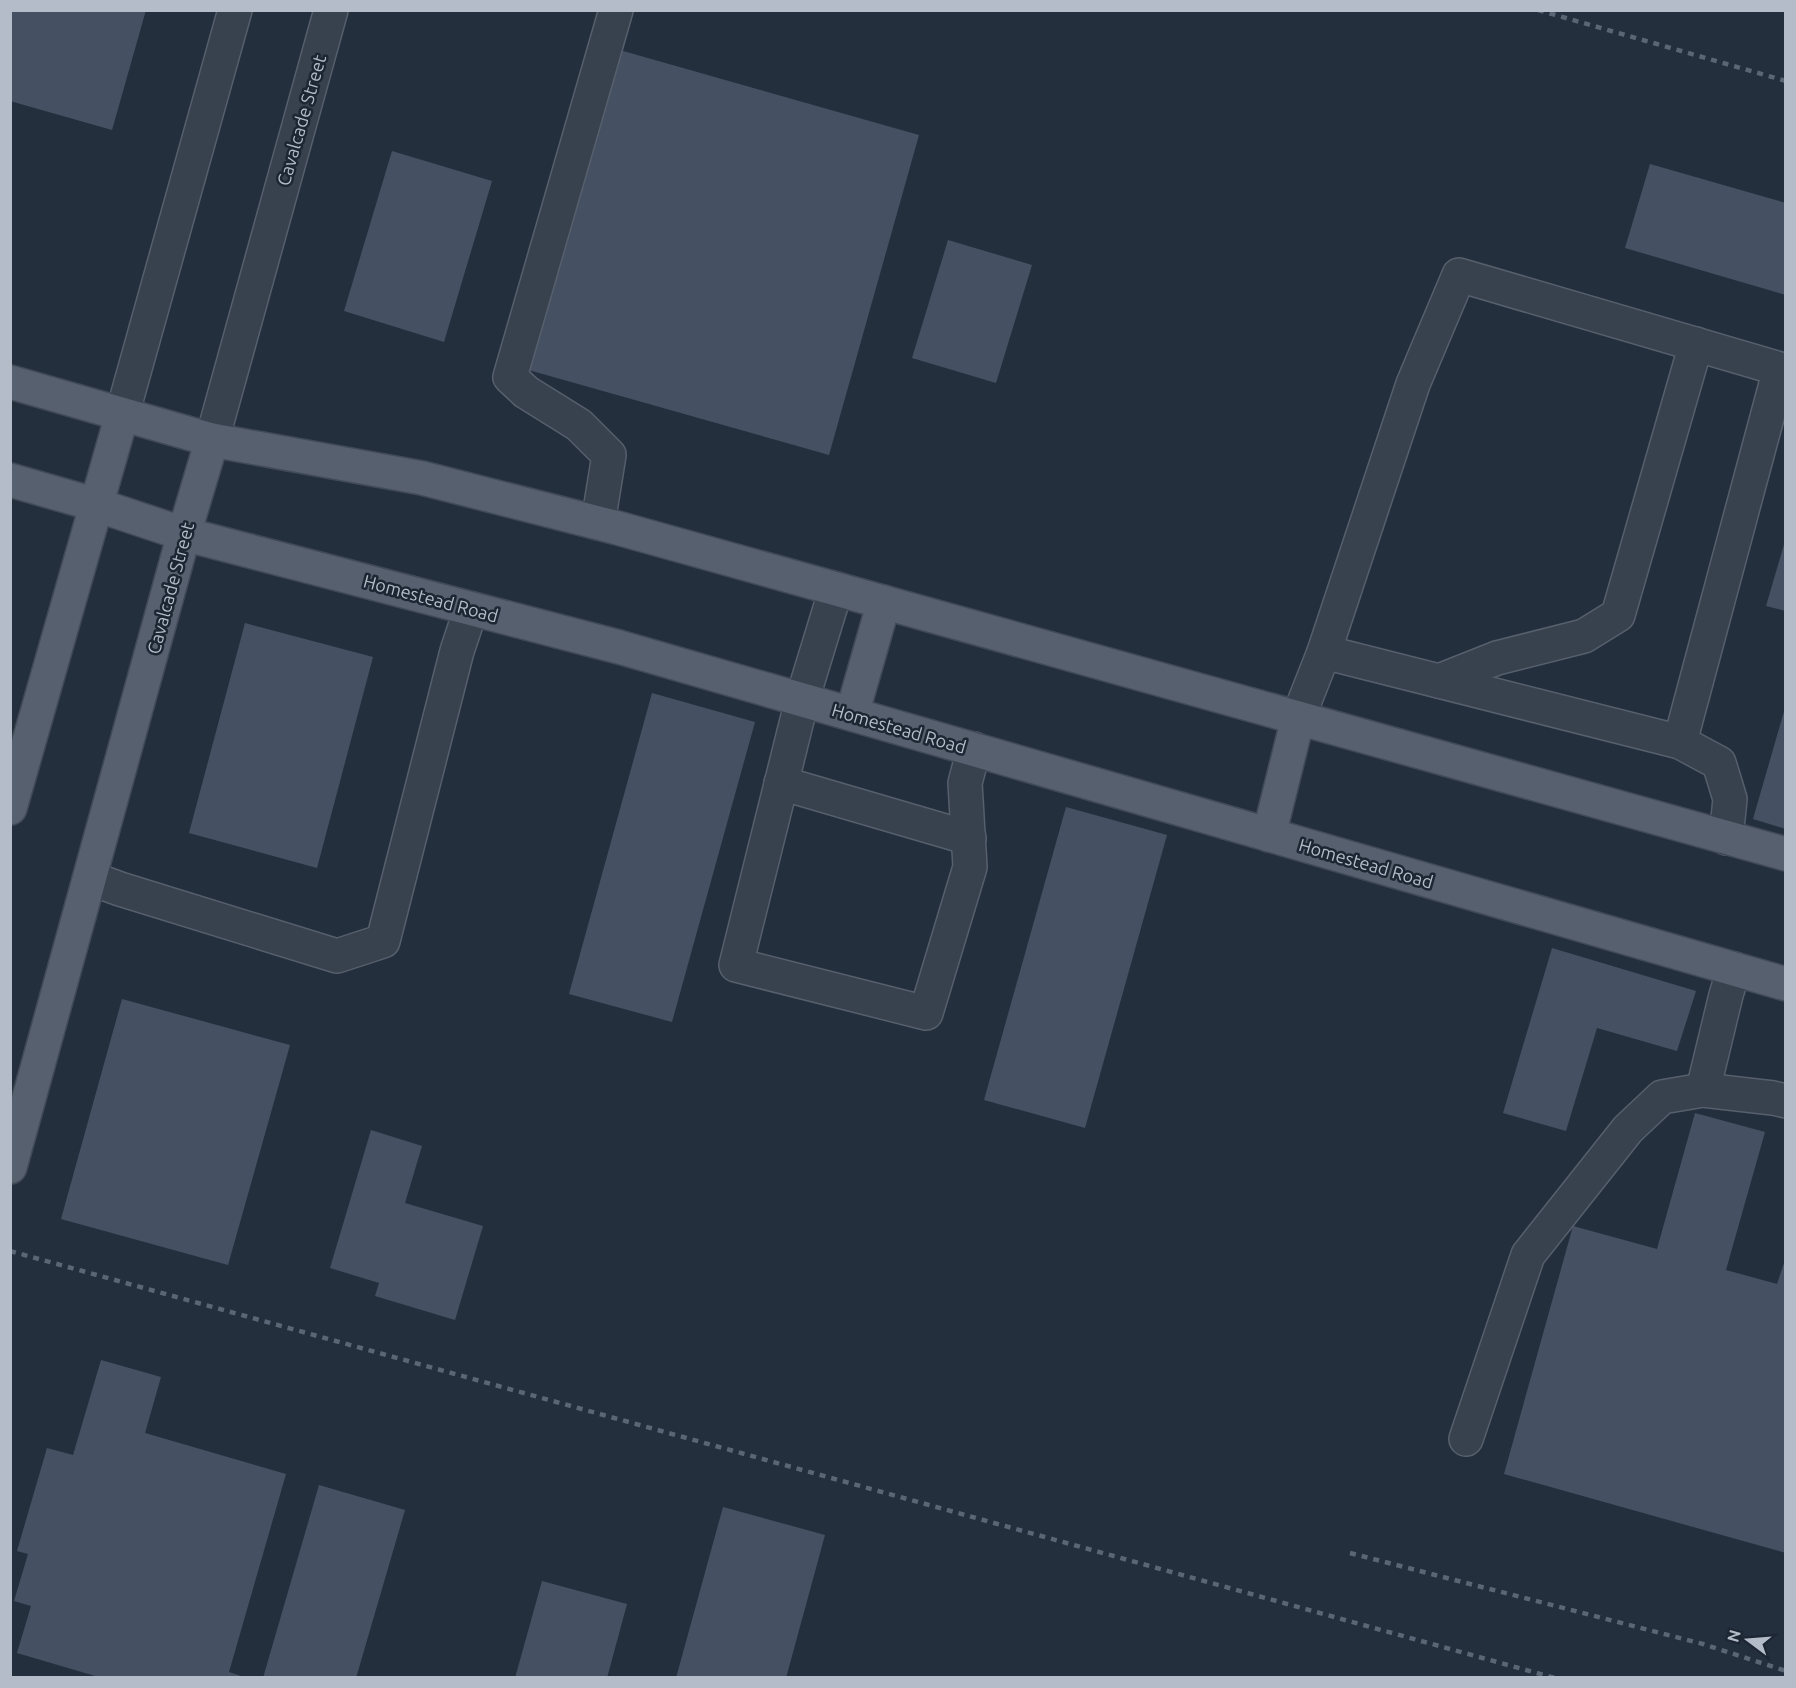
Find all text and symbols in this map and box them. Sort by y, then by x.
street label: Cavalcade Street [273,52,329,188]
street label: Cavalcade Street [143,520,197,656]
street label: Homestead Road [361,570,501,626]
street label: Homestead Road [830,699,968,757]
street label: Homestead Road [1297,834,1435,892]
north arrow [1718,1610,1778,1670]
text: N [1723,1628,1744,1644]

